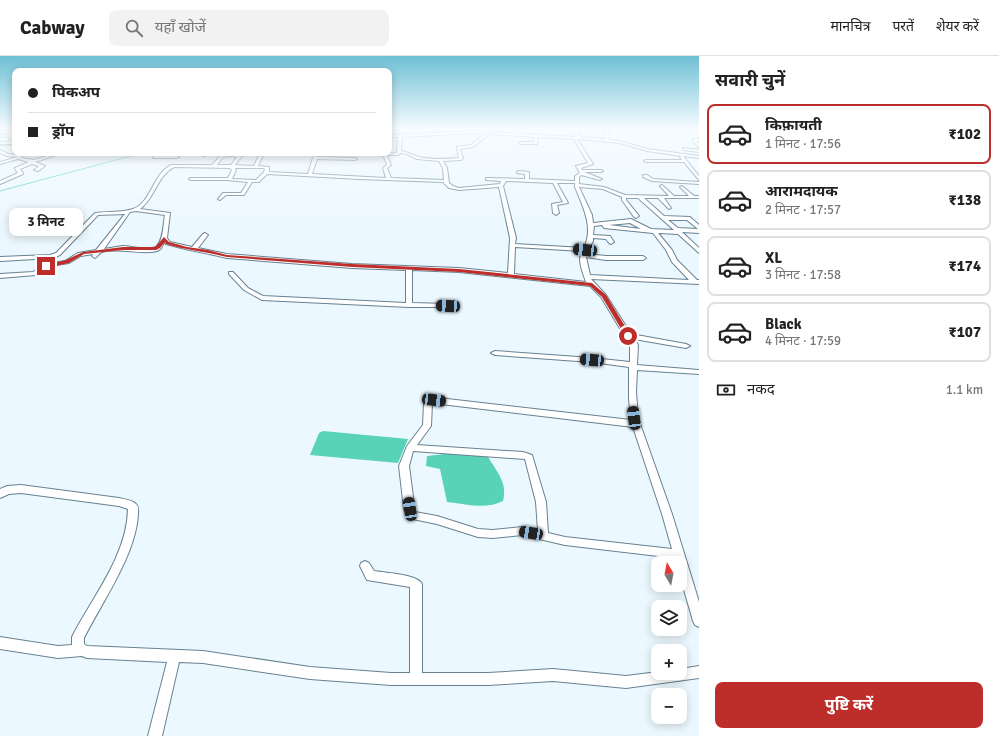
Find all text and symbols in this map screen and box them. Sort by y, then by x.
search box [109,10,389,46]
text: Cabway [20,16,85,40]
icon: search [123,17,145,39]
text: यहाँ खोजें [155,18,206,36]
text: मानचित्र [830,18,870,35]
text: परतें [892,18,914,35]
text: शेयर करें [936,18,979,35]
text: सवारी चुनें [715,69,785,91]
text: पिकअप [52,83,100,101]
icon: car [717,116,753,152]
text: किफ़ायती [765,116,822,134]
text: ड्रॉप [52,122,74,140]
text: ₹102 [949,125,981,143]
text: 1 मिनट · 17:56 [765,136,841,152]
icon: car [717,182,753,218]
text: आरामदायक [765,182,838,200]
text: ₹138 [949,191,981,209]
text: 2 मिनट · 17:57 [765,202,841,218]
callout: 3 मिनट [9,208,83,236]
text: 3 मिनट [27,214,65,230]
car [572,243,598,257]
icon: car [717,248,753,284]
text: XL [765,249,782,267]
route end [37,257,55,275]
text: ₹174 [949,257,981,275]
text: 3 मिनट · 17:58 [765,267,841,283]
car [436,299,460,313]
icon: car [717,314,753,350]
text: Black [765,315,802,333]
text: ₹107 [949,323,981,341]
route start [619,327,637,345]
text: 4 मिनट · 17:59 [765,333,841,349]
car [580,353,604,367]
icon: cash [715,379,737,401]
text: नकद [747,380,775,398]
text: 1.1 km [946,382,983,398]
car [421,393,447,407]
car [627,405,641,431]
car [402,496,418,522]
car [518,525,544,541]
north arrow [651,556,687,592]
map controls [651,556,687,724]
button: layers [651,600,687,636]
button: + [651,644,687,680]
button: पुष्टि करें [715,682,983,728]
button: − [651,688,687,724]

